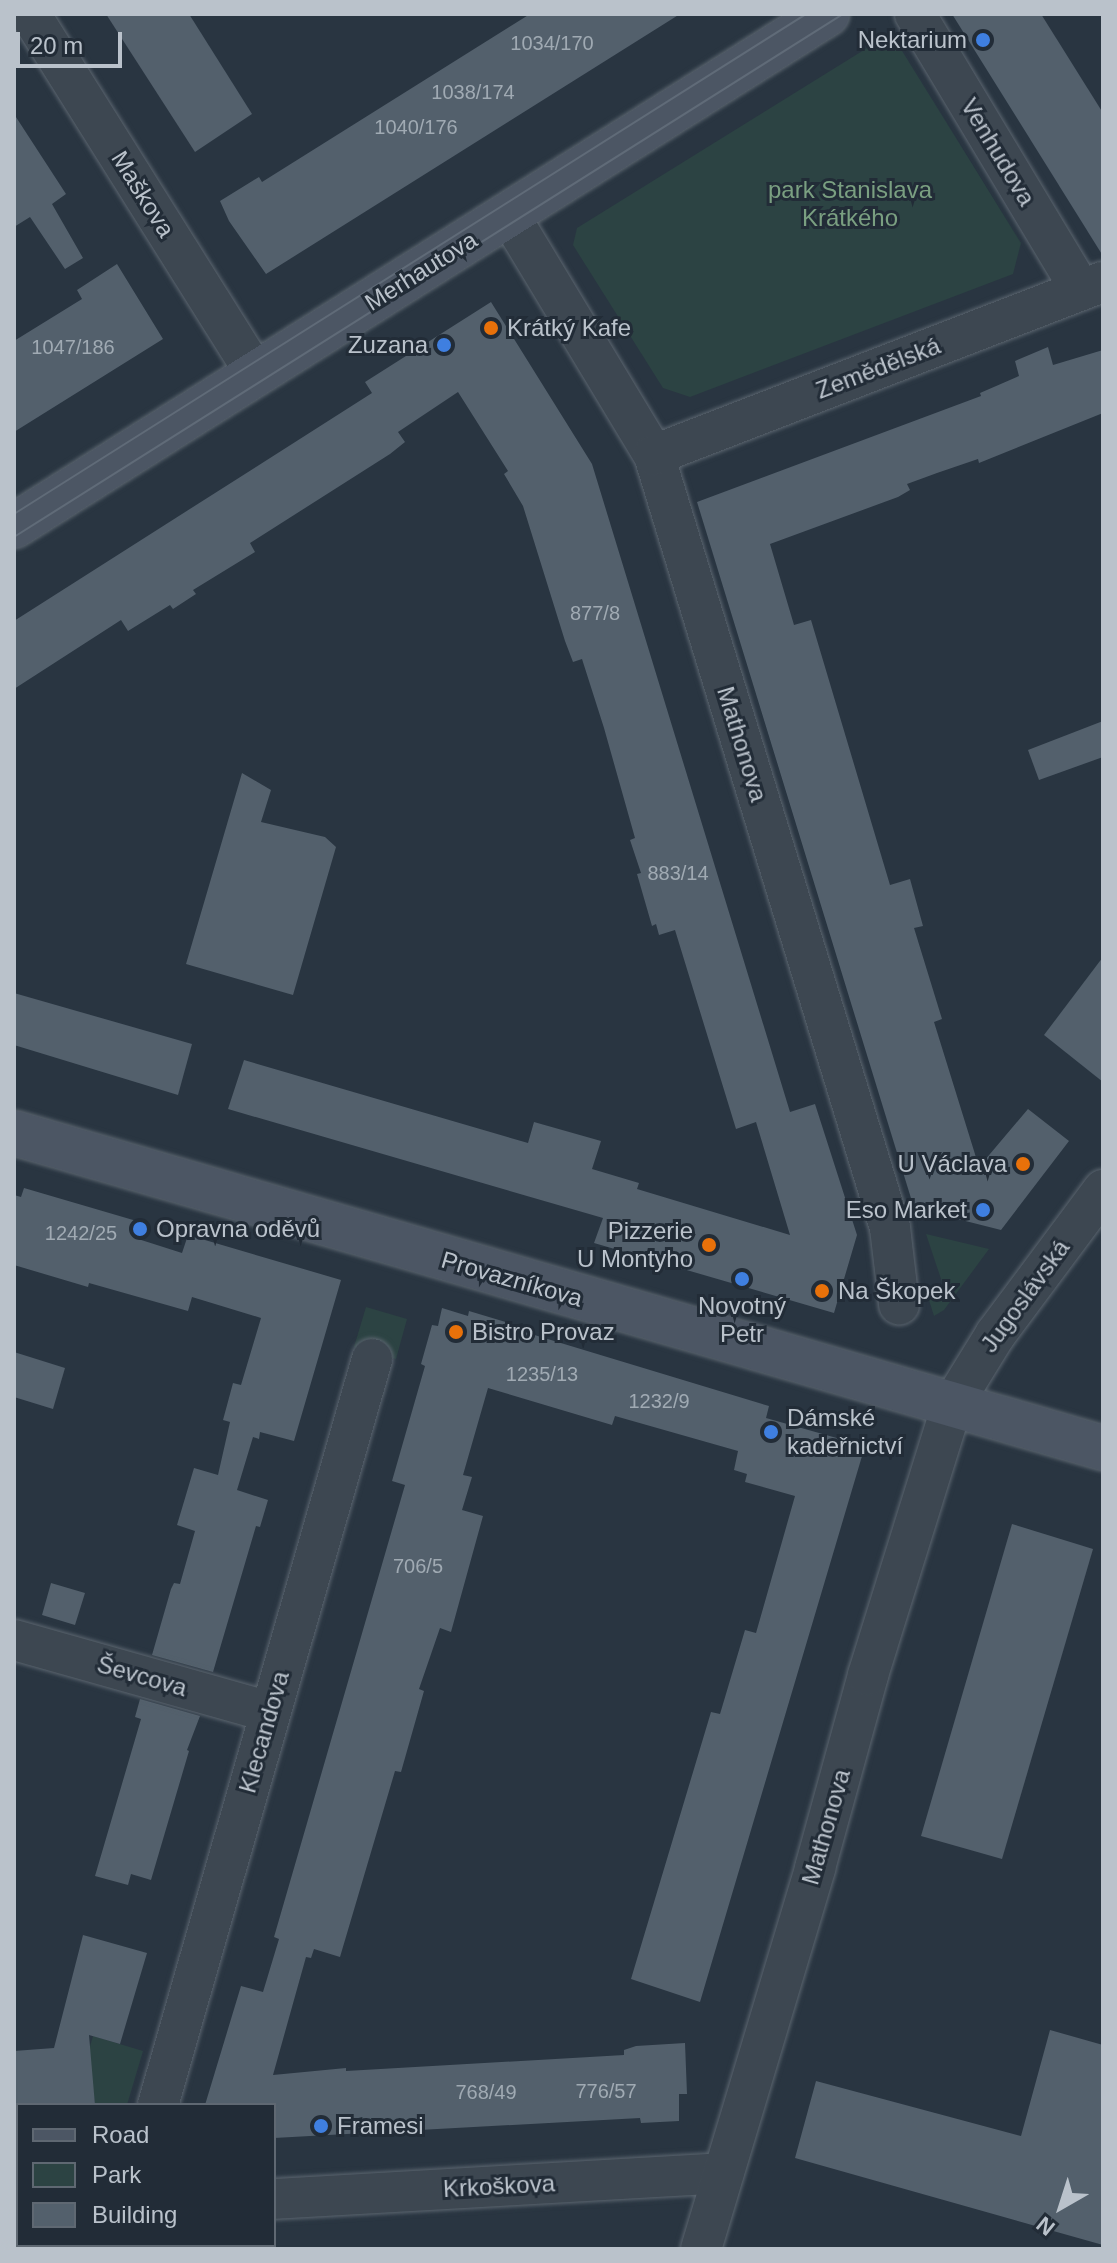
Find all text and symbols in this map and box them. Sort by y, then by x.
scale bar [20,16,126,66]
place label: Nektarium [858,26,967,54]
house number: 1034/170 [510,31,594,55]
marker: Nektarium [974,31,992,49]
text: 20 m [30,32,83,59]
house number: 1038/174 [431,80,515,104]
street label: Venhudova [955,93,1041,211]
house number: 1040/176 [374,115,458,139]
street label: Maškova [105,146,181,242]
park label: park Stanislava Krátkého [768,176,932,232]
street label: Merhautova [360,225,482,317]
place label: Krátký Kafe [507,314,631,342]
marker: Krátký Kafe [482,319,500,337]
place label: Zuzana [348,331,428,359]
street label: Zemědělská [812,331,944,405]
house number: 1047/186 [31,335,115,359]
marker: Zuzana [435,336,453,354]
house number: 877/8 [570,601,620,625]
street label: Mathonova [711,683,773,805]
house number: 883/14 [647,861,709,885]
place label: U Václava [898,1150,1007,1178]
marker: U Václava [1014,1155,1032,1173]
place label: Eso Market [846,1196,967,1224]
marker: Eso Market [974,1201,992,1219]
place label: Opravna oděvů [156,1215,320,1243]
place label: Pizzerie U Montyho [577,1217,693,1273]
marker: Opravna oděvů [131,1220,149,1238]
house number: 1242/25 [45,1221,117,1245]
street label: Jugoslávská [975,1234,1075,1358]
marker: Pizzerie U Montyho [700,1236,718,1254]
street label: Provazníkova [438,1245,586,1313]
marker: Novotný Petr [733,1270,751,1288]
place label: Na Škopek [838,1277,955,1305]
marker: Na Škopek [813,1282,831,1300]
place label: Novotný Petr [698,1292,786,1348]
place label: Bistro Provaz [472,1318,615,1346]
marker: Bistro Provaz [447,1323,465,1341]
house number: 1235/13 [506,1362,578,1386]
house number: 1232/9 [628,1389,690,1413]
place label: Dámské kadeřnictví [787,1404,903,1460]
marker: Dámské kadeřnictví [762,1423,780,1441]
house number: 706/5 [393,1554,443,1578]
street label: Ševcova [94,1649,190,1703]
street label: Klecandova [233,1668,295,1796]
street label: Mathonova [796,1766,856,1888]
house number: 776/57 [575,2079,637,2103]
house number: 768/49 [455,2080,517,2104]
legend [16,2103,276,2247]
place label: Framesi [337,2112,424,2140]
marker: Framesi [312,2117,330,2135]
text: Road [92,2121,149,2148]
text: Park [92,2161,141,2188]
north arrow [1021,2167,1101,2247]
street label: Krkoškova [442,2169,556,2203]
text: Building [92,2201,177,2228]
text: N [1032,2211,1060,2241]

